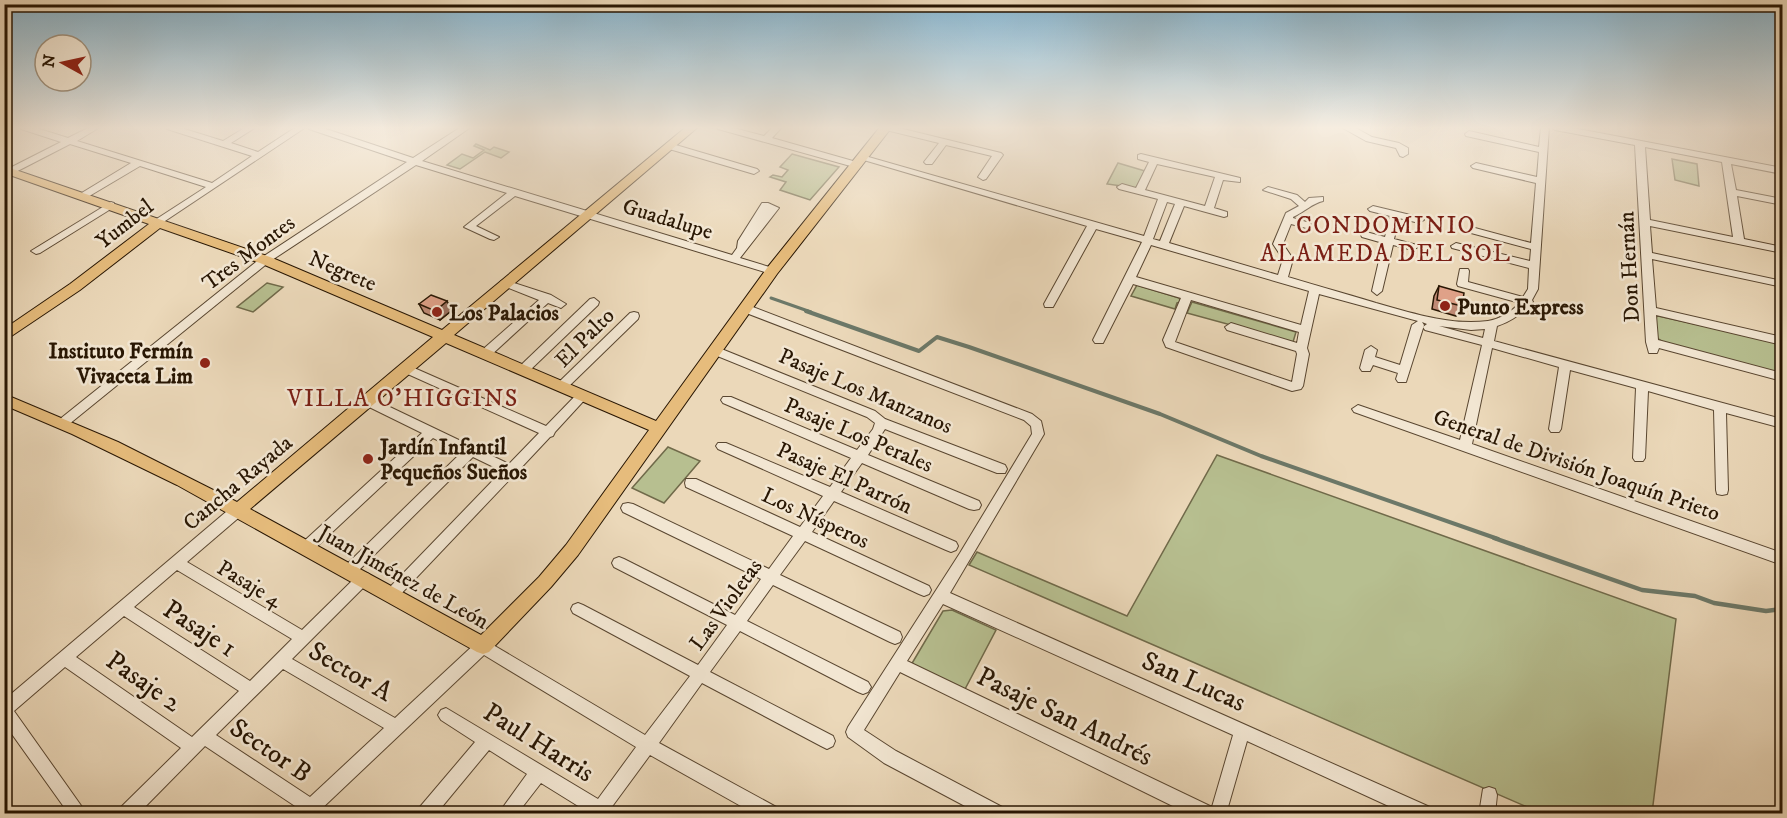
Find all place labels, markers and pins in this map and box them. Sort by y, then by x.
place label: Punto Express [1457,294,1584,321]
marker: Punto Express [1438,299,1452,313]
place label: Los Palacios [449,300,560,327]
marker: Los Palacios [430,305,444,319]
place label: Instituto Fermín Vivaceta Lim [48,338,193,390]
marker: Instituto Fermín Vivaceta Lim [198,356,212,370]
place label: Jardín Infantil Pequeños Sueños [377,434,528,486]
marker: Jardín Infantil Pequeños Sueños [361,452,375,466]

